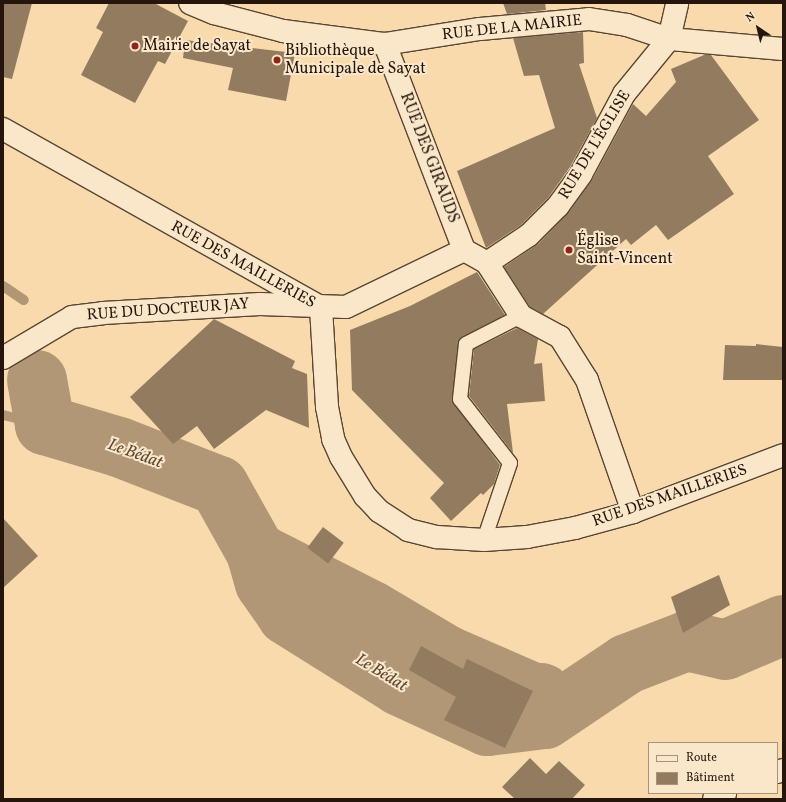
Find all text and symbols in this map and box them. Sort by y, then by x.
north arrow [738,8,778,48]
text: N [743,9,758,26]
street label: RUE DE LA MAIRIE [441,11,583,45]
place label: Mairie de Sayat [143,36,251,56]
marker: Mairie de Sayat [130,41,140,51]
place label: Bibliothèque Municipale de Sayat [285,41,426,79]
marker: Bibliothèque Municipale de Sayat [272,55,282,65]
street label: RUE DE L'ÉGLISE [555,87,635,203]
street label: RUE DES GIRAUDS [395,90,463,226]
street label: RUE DES MAILLERIES [167,217,319,313]
place label: Église Saint-Vincent [577,231,673,269]
marker: Église Saint-Vincent [564,245,574,255]
street label: RUE DU DOCTEUR JAY [86,295,250,325]
water label: Le Bédat [105,435,165,473]
street label: RUE DES MAILLERIES [590,461,750,531]
water label: Le Bédat [351,650,411,696]
legend [648,742,778,794]
text: Route [686,750,717,766]
text: Bâtiment [686,770,735,786]

